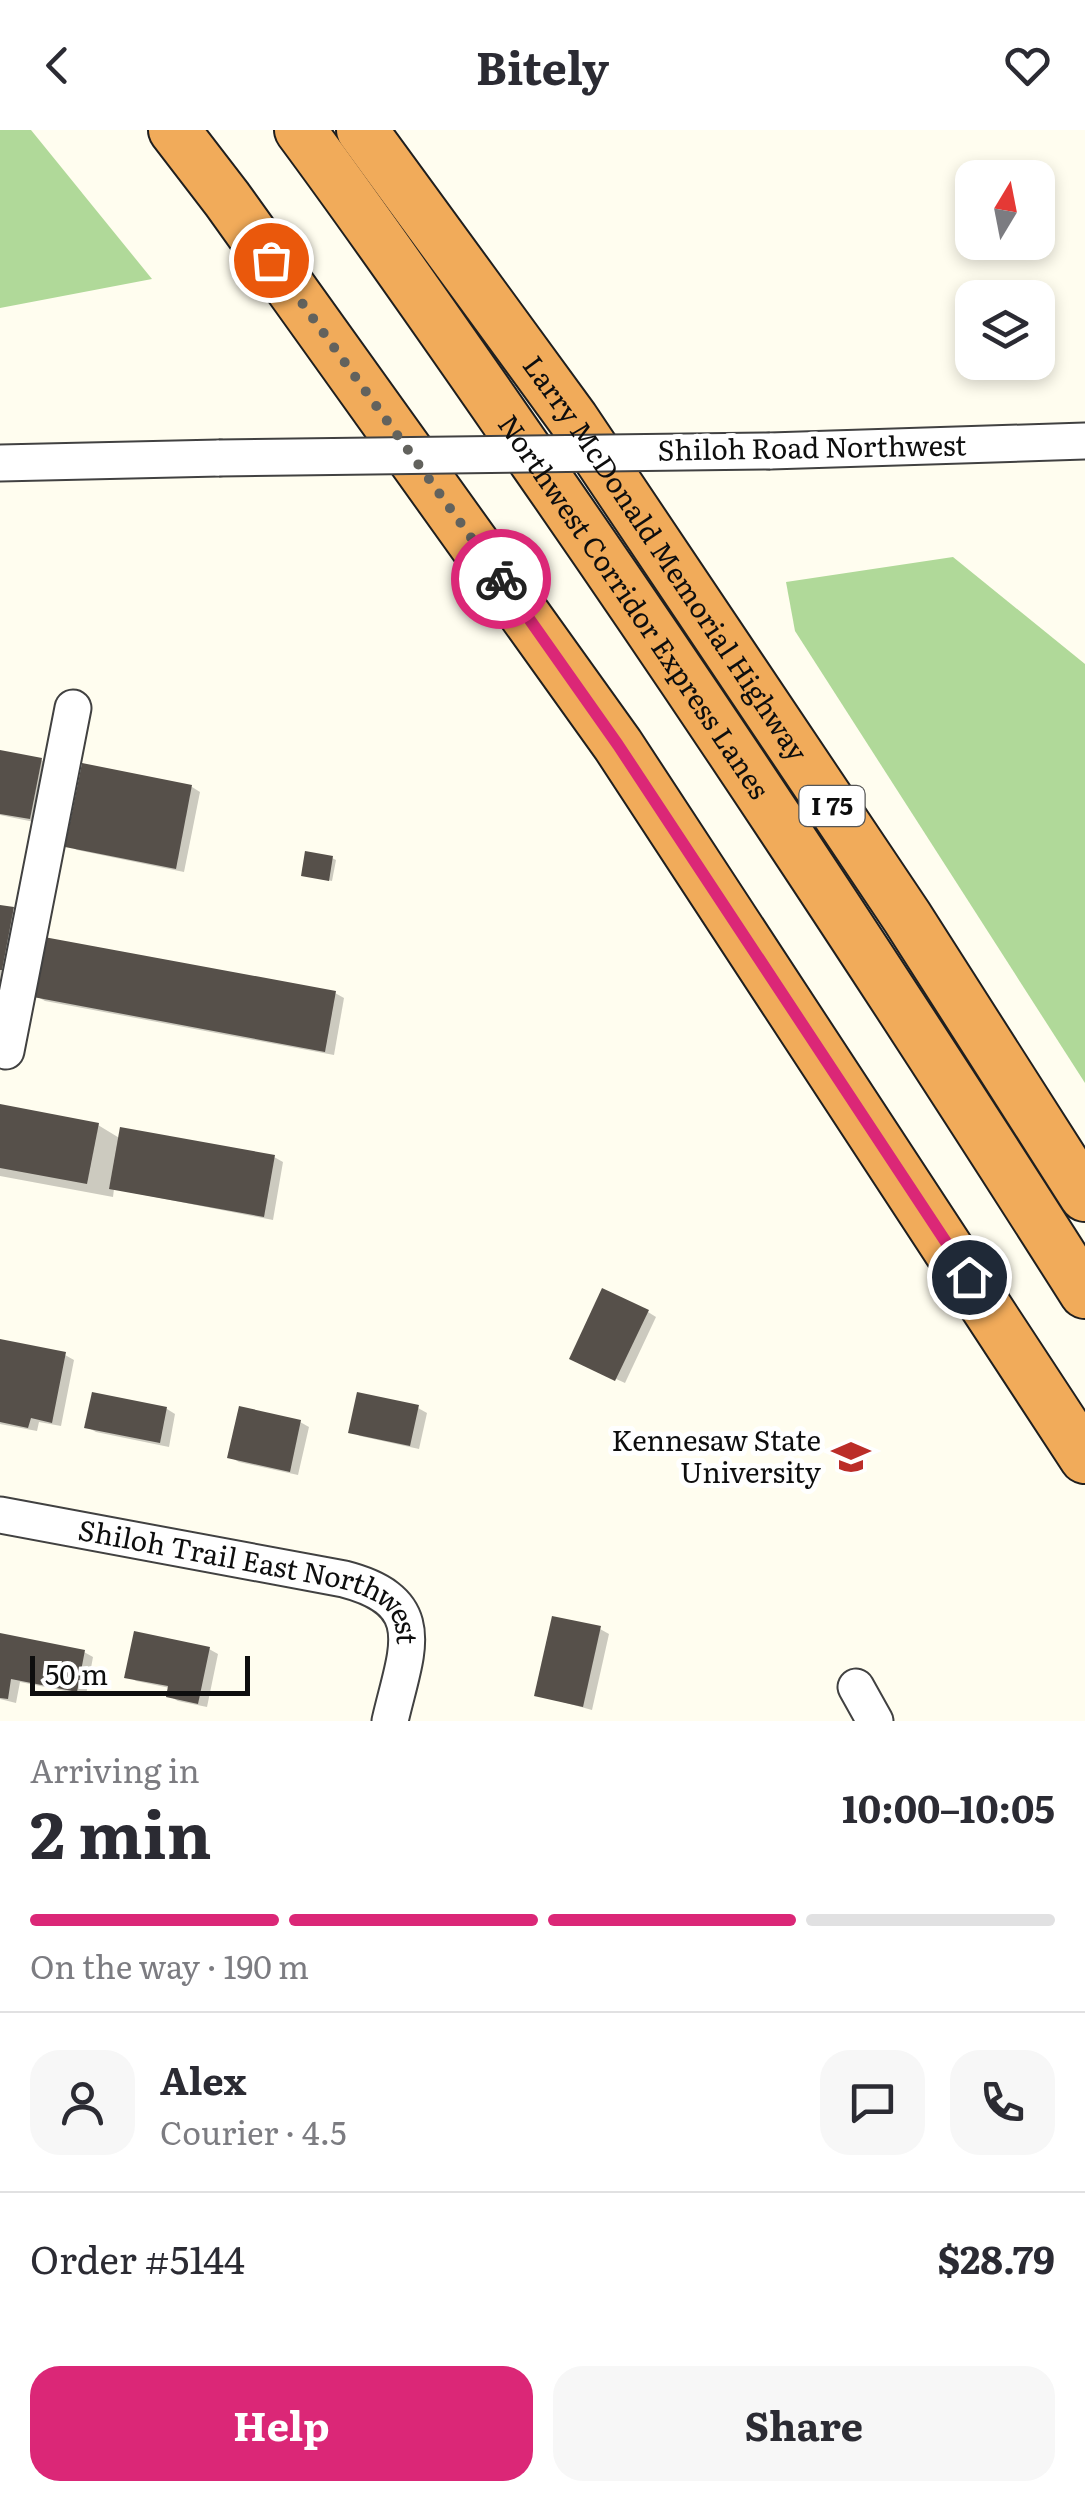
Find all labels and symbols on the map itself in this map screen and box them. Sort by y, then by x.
north arrow [955,160,1055,260]
pin [229,218,314,303]
street label: Larry McDonald Memorial Highway [514,346,820,769]
street label: Northwest Corridor Express Lanes [489,405,781,806]
street label: Shiloh Road Northwest [657,422,967,470]
courier [451,529,551,629]
road number: I 75 [800,786,864,826]
pin [927,1235,1012,1320]
place label: Kennesaw State University [612,1418,822,1492]
school or university icon: Kennesaw State University [830,1436,872,1478]
street label: Shiloh Trail East Northwest [75,1507,430,1645]
scale bar [30,1651,250,1696]

